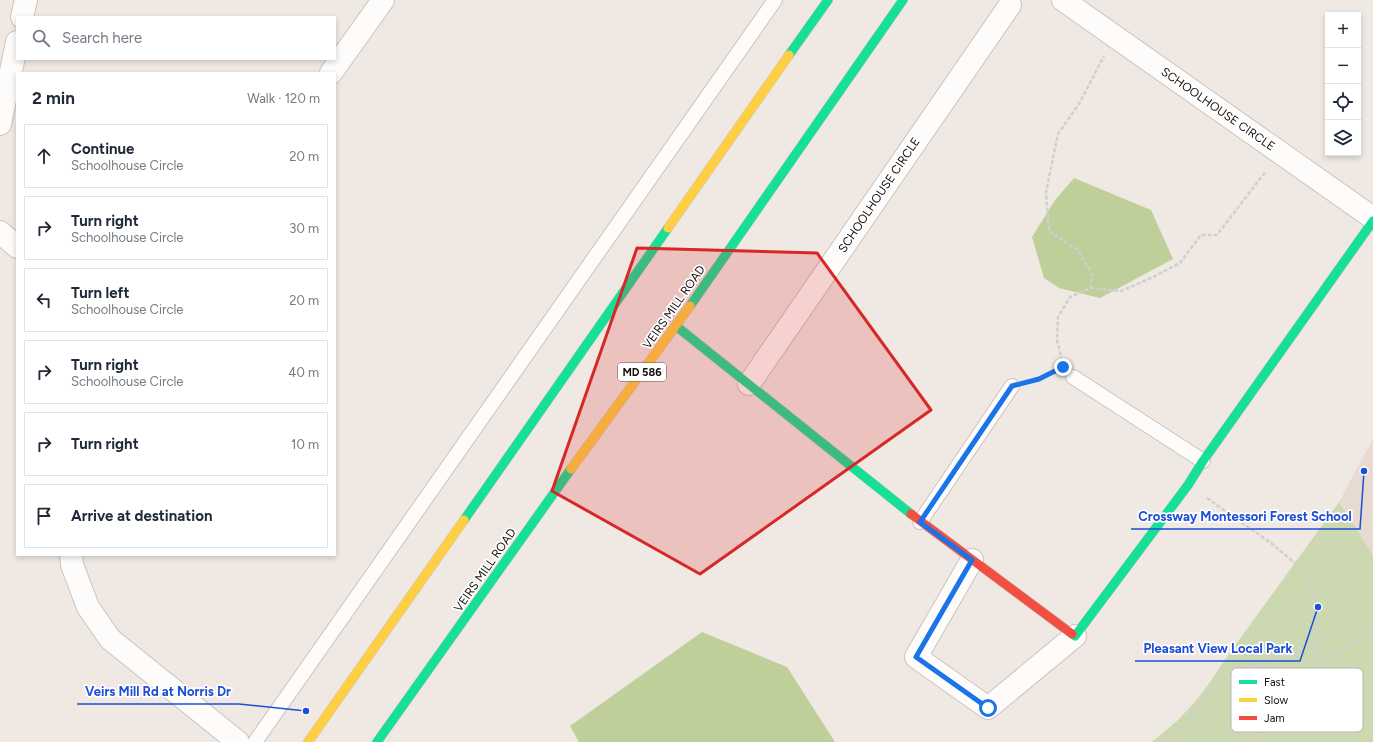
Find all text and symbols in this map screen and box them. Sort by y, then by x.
map controls [1325,12,1361,156]
button: + [1325,12,1361,48]
search box [16,16,336,60]
icon: search [30,27,52,49]
text: Search here [62,29,142,47]
button: − [1325,48,1361,84]
street label: SCHOOLHOUSE CIRCLE [1158,64,1278,154]
button: locate [1325,84,1361,120]
text: 2 min [32,88,75,108]
text: Walk · 120 m [247,91,320,106]
button: layers [1325,120,1361,156]
street label: SCHOOLHOUSE CIRCLE [835,135,923,255]
text: Continue [71,140,134,158]
icon: ahead [33,145,55,167]
text: 20 m [289,149,319,164]
text: Schoolhouse Circle [71,158,183,173]
text: Turn right [71,212,139,230]
icon: right [33,217,55,239]
text: 30 m [289,221,319,236]
text: Schoolhouse Circle [71,230,183,245]
street label: VEIRS MILL ROAD [640,263,708,351]
text: Turn left [71,284,129,302]
icon: left [33,289,55,311]
text: 20 m [289,293,319,308]
text: Schoolhouse Circle [71,302,183,317]
text: Turn right [71,356,139,374]
route end [1054,358,1072,376]
icon: right [33,361,55,383]
road number: MD 586 [618,363,666,381]
text: 40 m [288,365,319,380]
text: Schoolhouse Circle [71,374,183,389]
icon: right [33,433,55,455]
text: Turn right [71,435,139,453]
text: 10 m [291,437,319,452]
callout: Crossway Montessori Forest School [1131,504,1360,529]
icon: arrive [33,505,55,527]
text: Arrive at destination [71,507,212,525]
text: Crossway Montessori Forest School [1138,509,1352,524]
street label: VEIRS MILL ROAD [451,526,519,614]
callout: Pleasant View Local Park [1135,636,1300,661]
text: Pleasant View Local Park [1144,641,1292,656]
legend [1231,668,1363,732]
text: Fast [1264,676,1285,689]
callout: Veirs Mill Rd at Norris Dr [77,679,239,704]
text: Veirs Mill Rd at Norris Dr [85,684,231,699]
text: Slow [1264,694,1288,707]
route start [979,699,997,717]
text: Jam [1264,712,1285,725]

